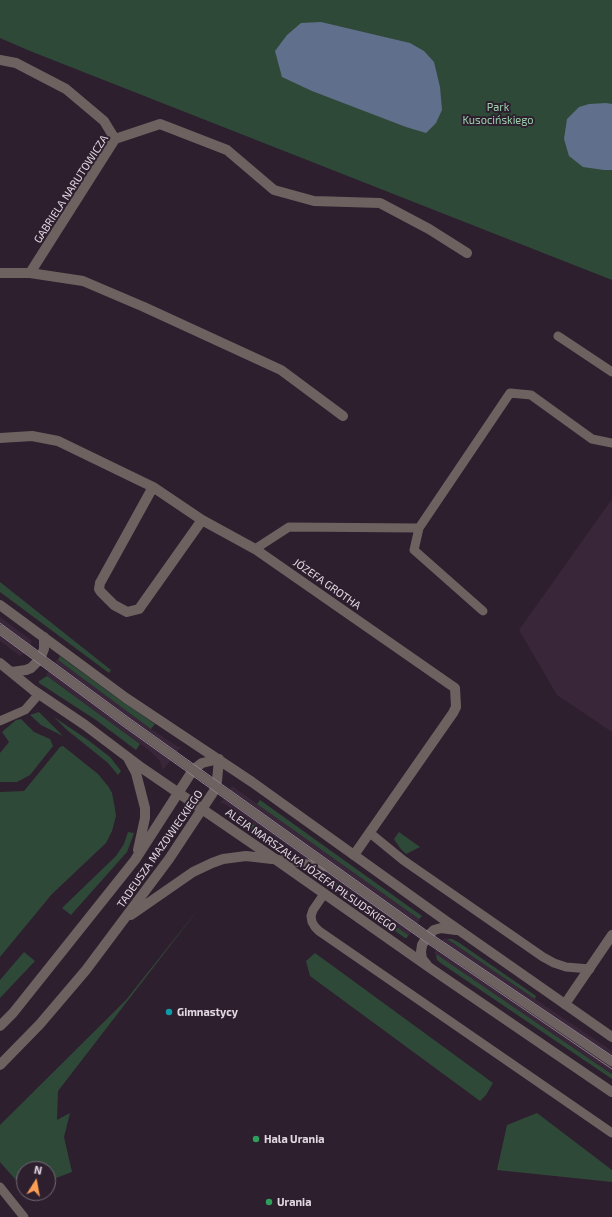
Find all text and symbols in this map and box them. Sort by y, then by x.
park label: Park Kusocińskiego [462,100,534,126]
street label: GABRIELA NARUTOWICZA [31,132,111,246]
street label: JÓZEFA GROTHA [291,556,363,612]
street label: TADEUSZA MAZOWIECKIEGO [114,788,206,910]
street label: ALEJA MARSZAŁKA JÓZEFA PIŁSUDSKIEGO [223,806,399,934]
place label: Gimnastycy [177,1005,238,1019]
marker: Gimnastycy [164,1007,174,1017]
place label: Hala Urania [264,1132,325,1146]
marker: Hala Urania [251,1134,261,1144]
north arrow [16,1161,56,1201]
text: N [33,1163,43,1177]
place label: Urania [277,1195,311,1209]
marker: Urania [264,1197,274,1207]

